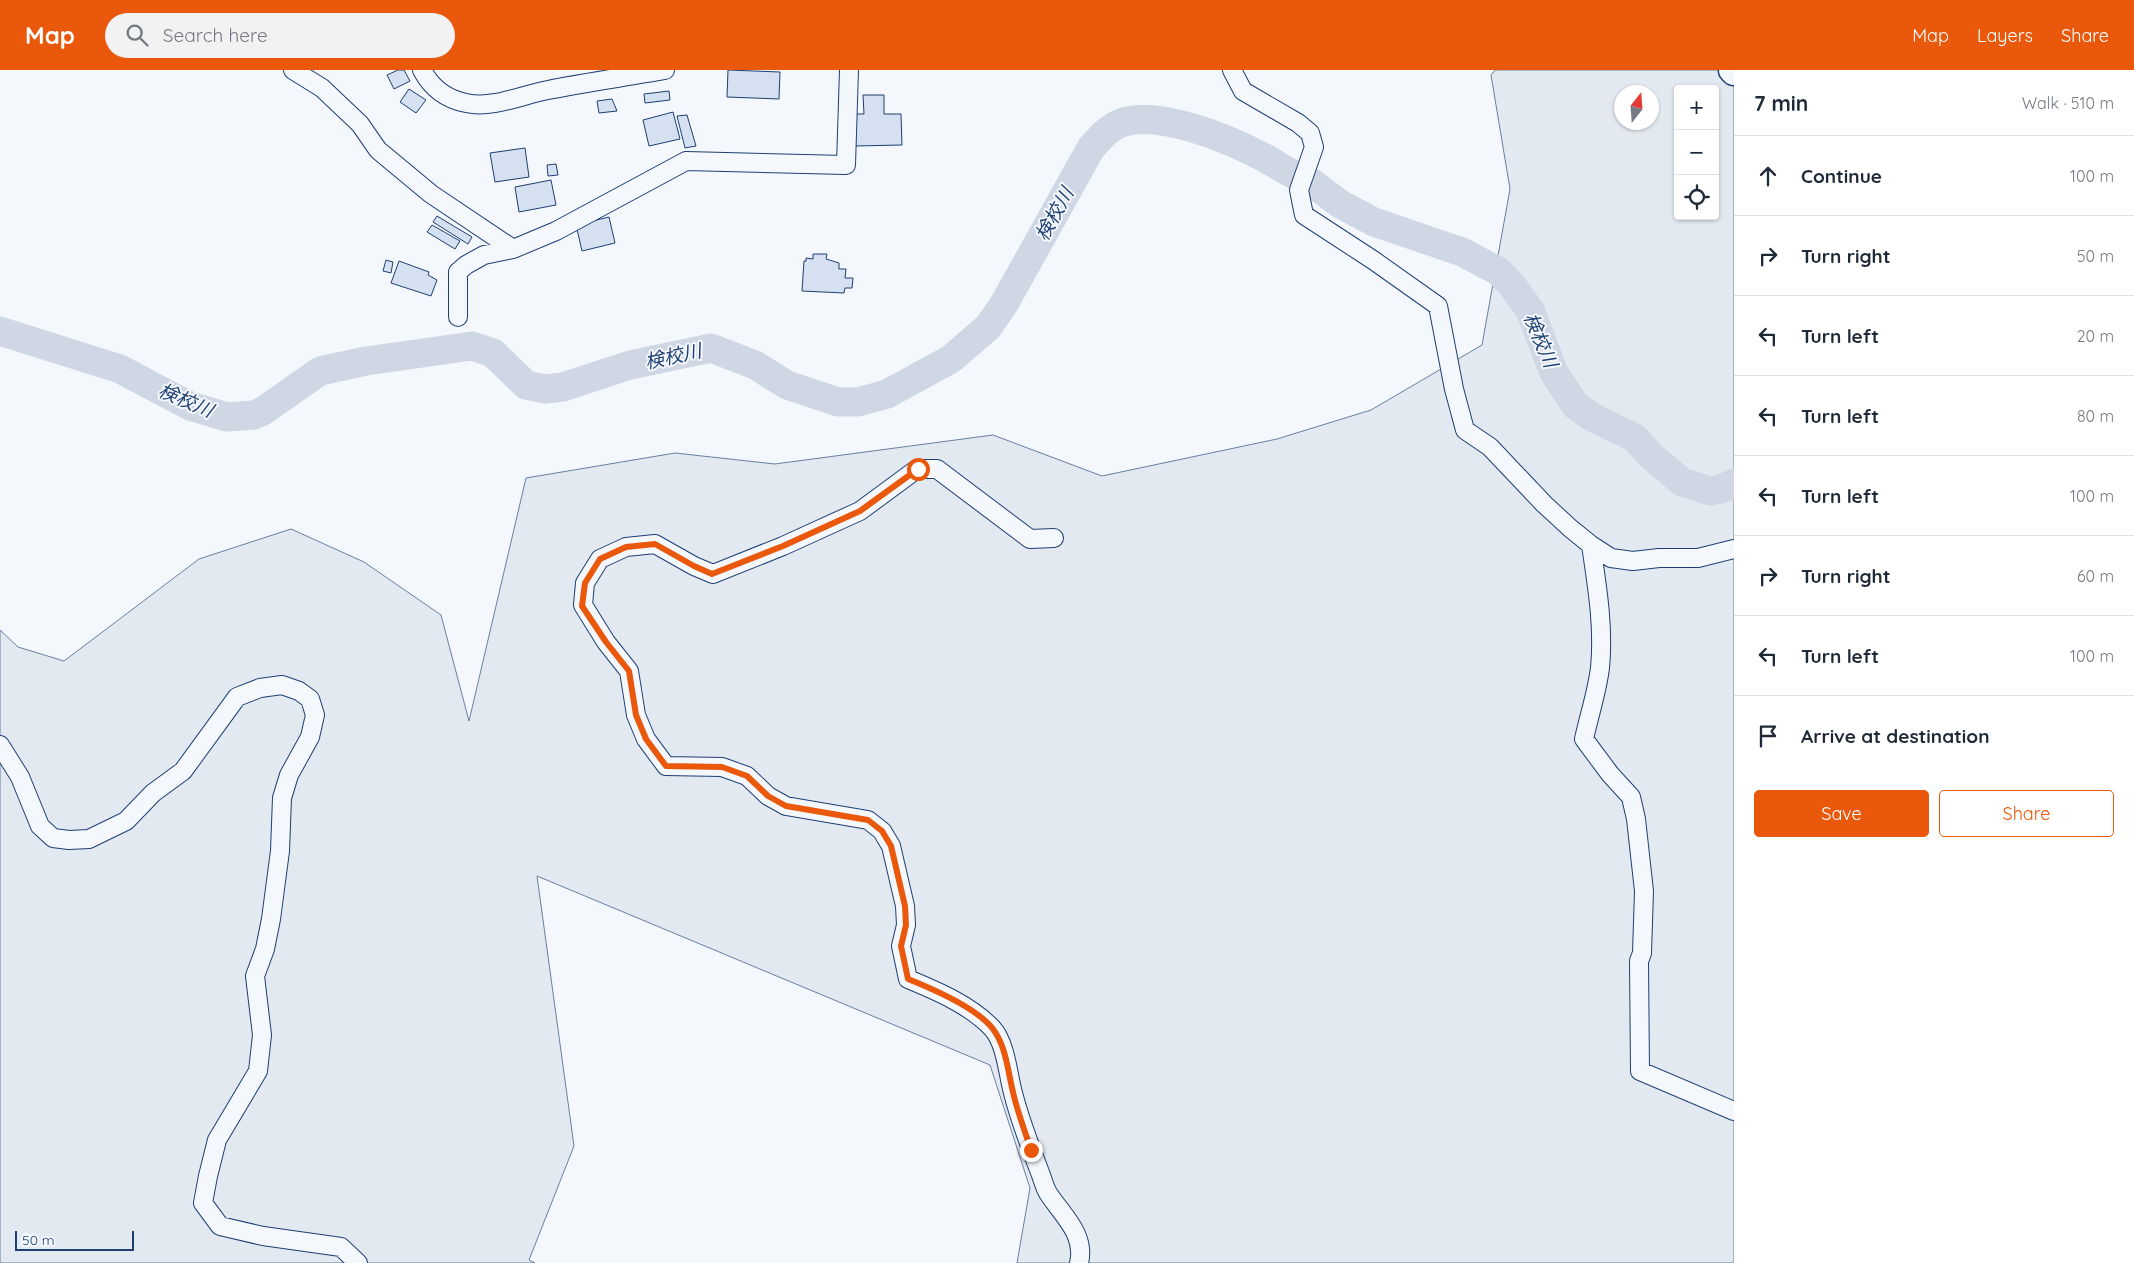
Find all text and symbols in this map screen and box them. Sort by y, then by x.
search box [105,13,455,58]
text: Map [25,20,75,50]
icon: search [123,21,151,49]
text: Search here [163,23,268,47]
text: Map [1912,24,1949,47]
text: Layers [1977,24,2033,47]
text: Share [2061,24,2109,47]
north arrow [1614,85,1659,130]
map controls [1674,85,1719,220]
button: + [1674,85,1719,130]
text: 7 min [1754,90,1808,116]
text: Walk · 510 m [2022,93,2114,113]
button: − [1674,130,1719,175]
icon: ahead [1754,162,1782,190]
text: Continue [1801,164,1882,188]
text: 100 m [2070,166,2114,186]
button: locate [1674,175,1719,220]
water label: 検校川 [1030,182,1079,245]
icon: right [1754,242,1782,270]
text: Turn right [1801,244,1890,268]
text: 50 m [2077,246,2114,266]
water label: 検校川 [1519,309,1564,373]
icon: left [1754,322,1782,350]
text: Turn left [1801,324,1879,348]
text: 20 m [2077,326,2114,346]
water label: 検校川 [643,338,705,374]
water label: 検校川 [155,378,219,423]
icon: left [1754,402,1782,430]
text: Turn left [1801,404,1879,428]
text: 80 m [2077,406,2114,426]
route start [907,458,930,481]
icon: left [1754,482,1782,510]
text: Turn left [1801,484,1879,508]
text: 100 m [2070,486,2114,506]
icon: right [1754,562,1782,590]
text: Turn right [1801,564,1890,588]
text: 60 m [2077,566,2114,586]
icon: left [1754,642,1782,670]
text: Turn left [1801,644,1879,668]
text: 100 m [2070,646,2114,666]
icon: arrive [1754,722,1782,750]
text: Arrive at destination [1801,724,1990,748]
button: Save [1754,790,1929,837]
button: Share [1939,790,2114,837]
route end [1020,1139,1043,1162]
scale bar [15,1228,134,1251]
text: 50 m [22,1231,55,1249]

